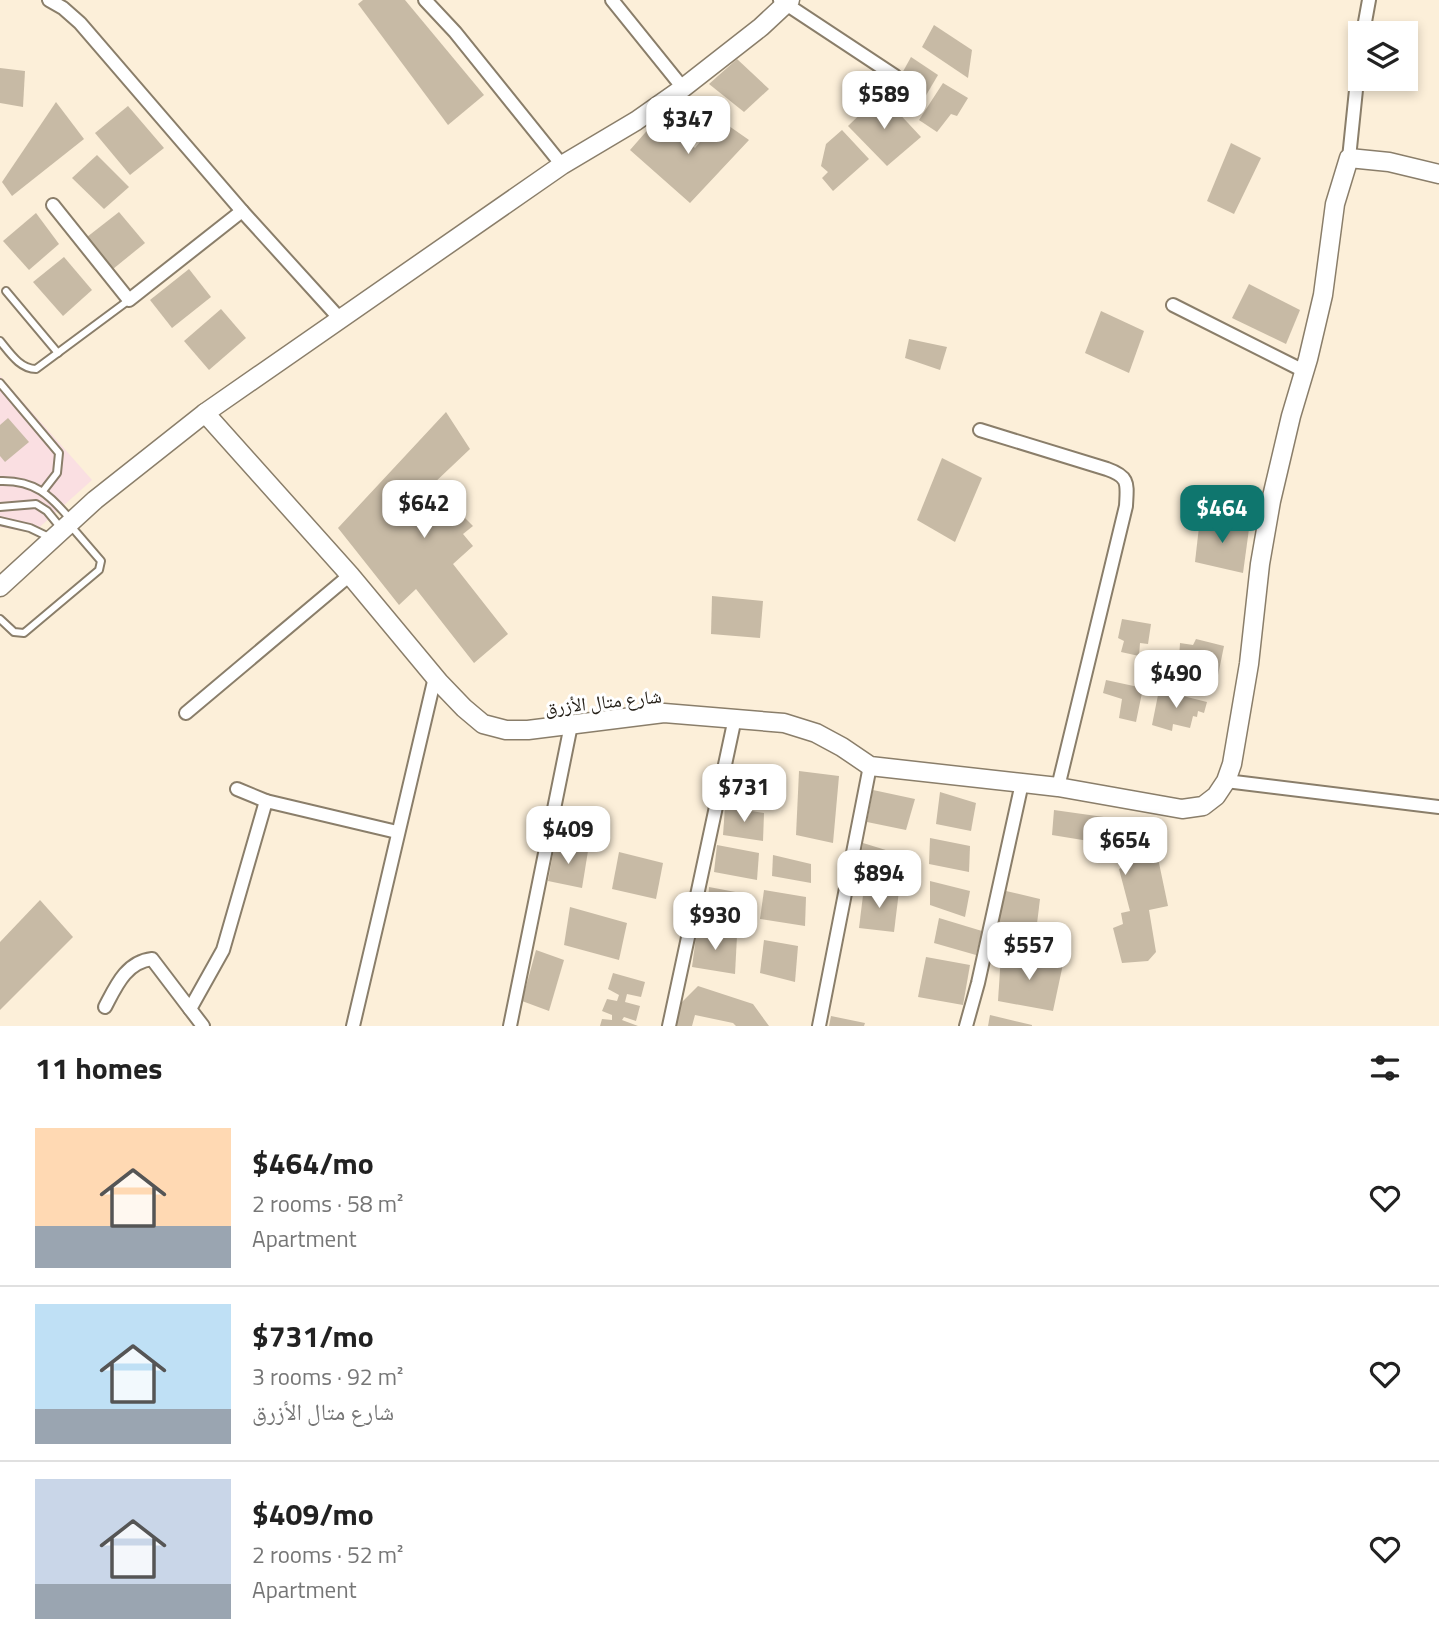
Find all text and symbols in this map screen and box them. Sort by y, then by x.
map controls [1348,21,1418,91]
button: layers [1348,21,1418,91]
pin: $589 [843,72,925,131]
text: $589 [858,76,910,111]
pin: $347 [647,96,729,156]
text: $347 [662,101,714,136]
pin: $642 [383,480,465,540]
text: $642 [398,485,450,520]
pin: $464 [1181,486,1263,545]
text: $464 [1196,490,1248,525]
pin: $490 [1135,650,1217,710]
text: $490 [1150,655,1202,690]
street label: شارع متال الأزرق [543,680,663,722]
pin: $731 [703,764,785,824]
text: $731 [718,769,770,804]
pin: $409 [527,806,609,866]
text: $409 [542,811,594,846]
pin: $654 [1084,818,1166,877]
text: $654 [1099,822,1151,857]
pin: $894 [838,850,920,910]
text: $894 [853,855,905,890]
pin: $930 [674,892,756,952]
text: $930 [689,897,741,932]
pin: $557 [988,922,1070,982]
text: $557 [1003,927,1055,962]
text: 11 homes [35,1045,162,1091]
icon: filters [1366,1049,1404,1087]
text: $464/mo [252,1140,374,1186]
icon: home [91,1156,175,1240]
icon: heart [1366,1179,1404,1217]
text: 2 rooms · 58 m² [252,1186,403,1221]
text: Apartment [252,1221,357,1256]
text: $731/mo [252,1313,374,1359]
icon: home [91,1332,175,1416]
icon: heart [1366,1355,1404,1393]
text: 3 rooms · 92 m² [252,1359,403,1394]
text: شارع متال الأزرق [252,1394,394,1429]
text: $409/mo [252,1491,374,1537]
icon: home [91,1507,175,1591]
icon: heart [1366,1530,1404,1568]
text: 2 rooms · 52 m² [252,1537,403,1572]
text: Apartment [252,1572,357,1607]

